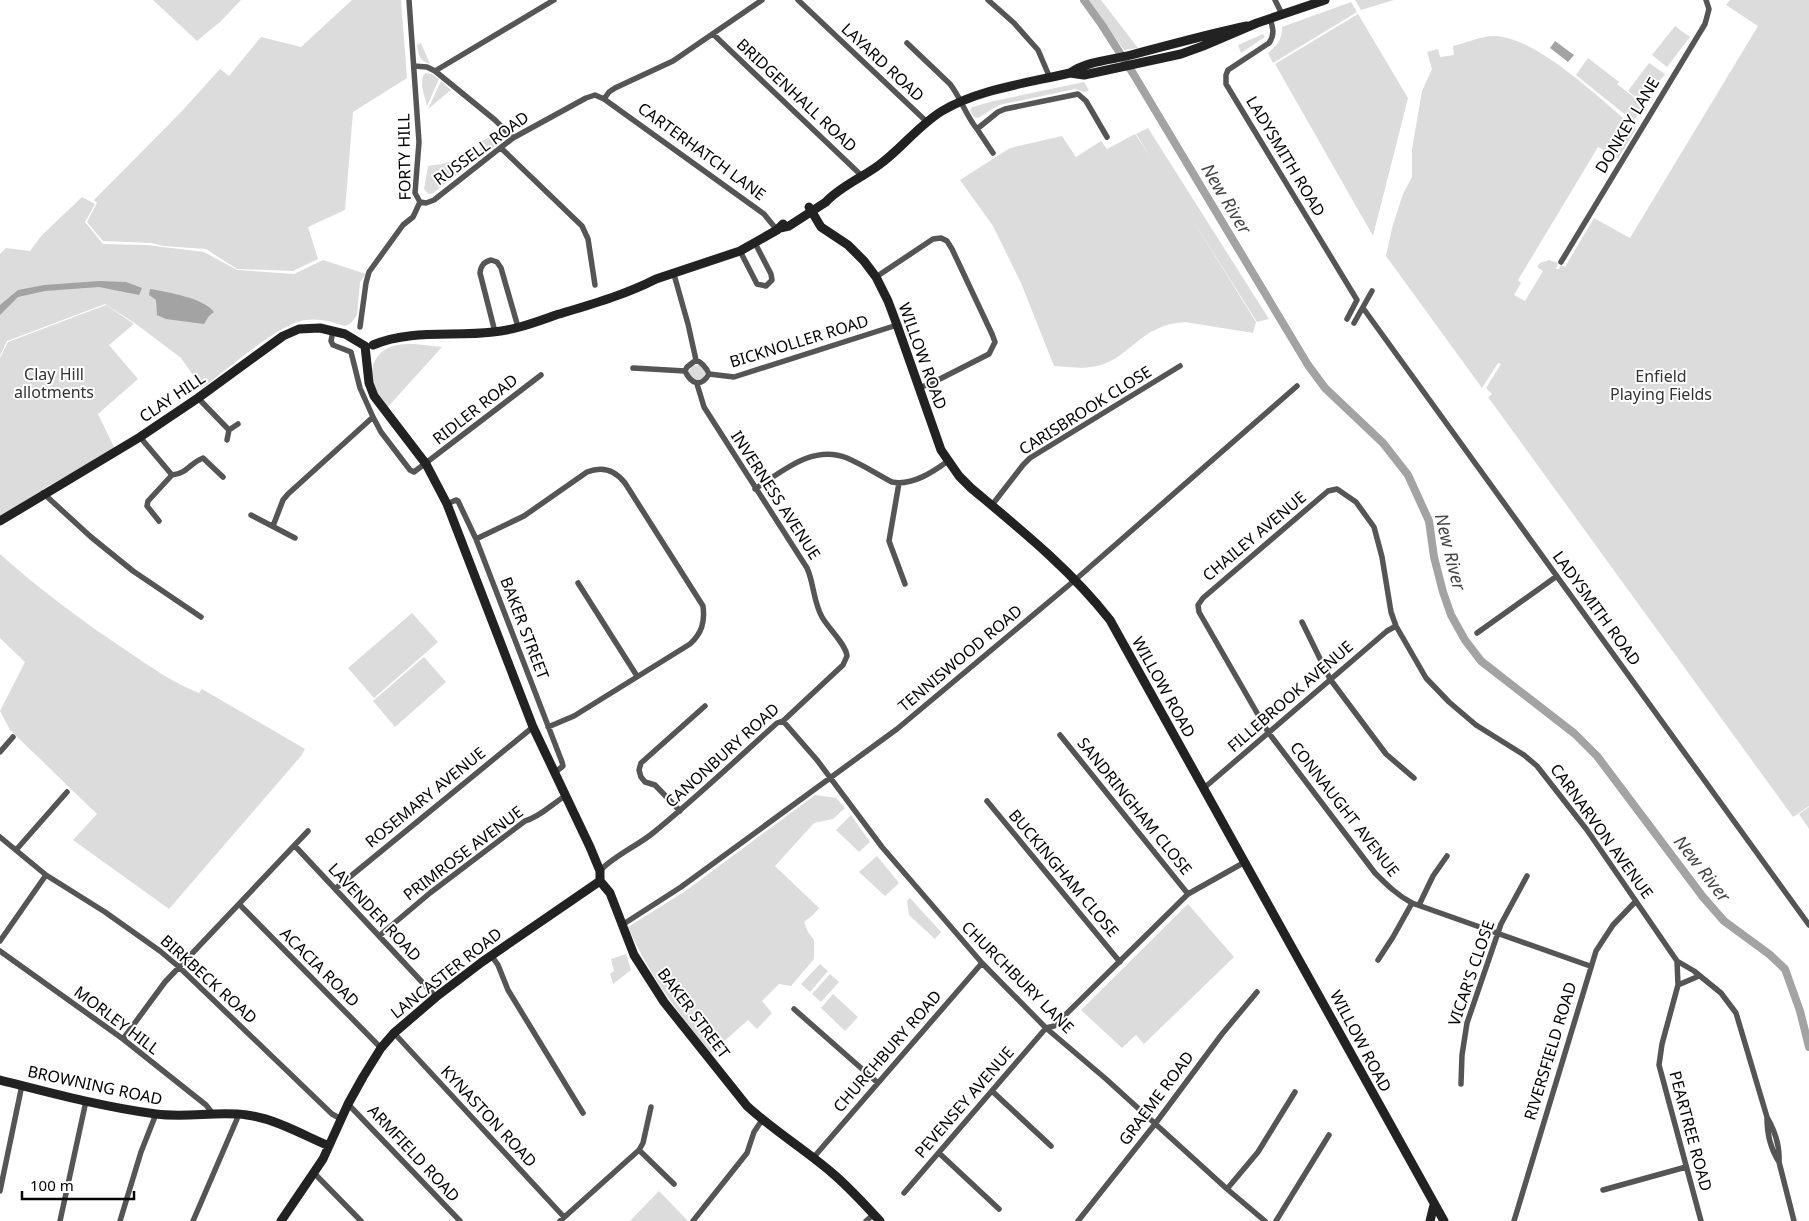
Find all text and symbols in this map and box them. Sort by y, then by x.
street label: LAYARD ROAD [837,18,929,106]
street label: BRIDGENHALL ROAD [732,33,862,157]
street label: DONKEY LANE [1590,73,1664,177]
street label: LADYSMITH ROAD [1241,92,1331,220]
street label: CARTERHATCH LANE [633,97,771,205]
street label: RUSSELL ROAD [429,106,533,190]
street label: FORTY HILL [392,113,416,201]
water label: New River [1196,159,1258,239]
street label: WILLOW ROAD [893,300,953,412]
street label: BICKNOLLER ROAD [727,309,871,373]
street label: CARISBROOK CLOSE [1015,360,1155,460]
park label: Clay Hill allotments [14,363,94,403]
park label: Enfield Playing Fields [1610,365,1712,405]
street label: CLAY HILL [135,367,209,427]
street label: RIDLER ROAD [428,369,522,449]
street label: INVERNESS AVENUE [726,426,826,564]
street label: CHAILEY AVENUE [1198,486,1310,586]
water label: New River [1430,511,1472,594]
street label: LADYSMITH ROAD [1548,546,1646,670]
street label: BAKER STREET [495,574,555,682]
street label: TENNISWOOD ROAD [893,599,1027,717]
street label: WILLOW ROAD [1127,633,1201,741]
street label: FILLEBROOK AVENUE [1223,635,1357,757]
street label: CANONBURY ROAD [660,698,784,812]
street label: SANDRINGHAM CLOSE [1073,733,1197,879]
street label: CONNAUGHT AVENUE [1285,737,1405,881]
street label: ROSEMARY AVENUE [360,742,490,852]
street label: CARNARVON AVENUE [1546,759,1658,903]
street label: PRIMROSE AVENUE [399,801,527,905]
street label: BUCKINGHAM CLOSE [1004,804,1124,942]
water label: New River [1669,830,1737,907]
street label: LAVENDER ROAD [324,858,426,966]
street label: CHURCHBURY LANE [957,916,1079,1038]
street label: VICAR'S CLOSE [1443,917,1499,1029]
street label: ACACIA ROAD [275,922,365,1012]
street label: LANCASTER ROAD [386,923,506,1023]
street label: BIRKBECK ROAD [156,930,262,1028]
street label: BAKER STREET [653,963,735,1063]
street label: RIVERSFIELD ROAD [1519,979,1581,1123]
street label: MORLEY HILL [70,981,164,1059]
street label: CHURCHBURY ROAD [828,985,946,1117]
street label: WILLOW ROAD [1325,986,1397,1096]
street label: PEVENSEY AVENUE [909,1042,1019,1162]
street label: GRAEME ROAD [1113,1047,1199,1149]
street label: BROWNING ROAD [26,1060,164,1110]
street label: KYNASTON ROAD [436,1060,542,1172]
street label: PEARTREE ROAD [1664,1068,1718,1194]
street label: ARMFIELD ROAD [363,1100,465,1206]
scale bar [22,1168,135,1200]
text: 100 m [30,1175,74,1195]

